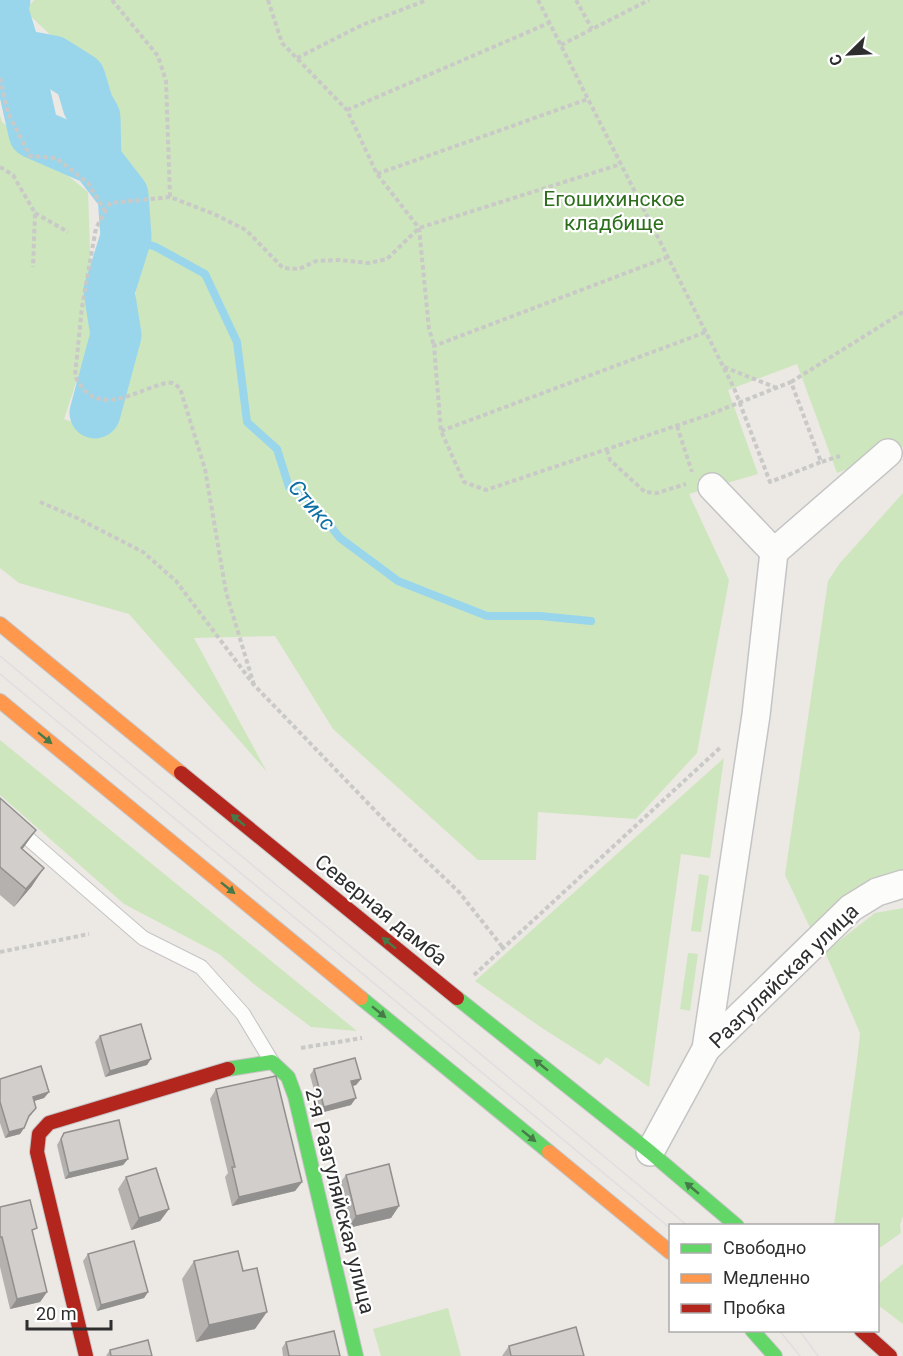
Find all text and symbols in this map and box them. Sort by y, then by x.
north arrow [819,24,879,84]
text: С [825,51,847,69]
park label: Егошихинское кладбище [543,187,685,235]
water label: Стикс [283,475,341,535]
one-way arrow [37,731,53,744]
one-way arrow [230,814,245,827]
street label: Северная дамба [310,849,452,971]
one-way arrow [220,882,236,895]
street label: Разгуляйская улица [705,899,863,1053]
one-way arrow [381,938,396,950]
one-way arrow [371,1006,387,1019]
one-way arrow [533,1059,549,1072]
street label: 2-я Разгуляйская улица [300,1086,380,1316]
one-way arrow [521,1130,537,1143]
one-way arrow [685,1182,700,1195]
legend [669,1224,879,1332]
text: Свободно [723,1237,806,1258]
text: Медленно [723,1267,810,1288]
scale bar [27,1293,111,1331]
text: Пробка [723,1297,786,1318]
text: 20 m [36,1303,76,1324]

